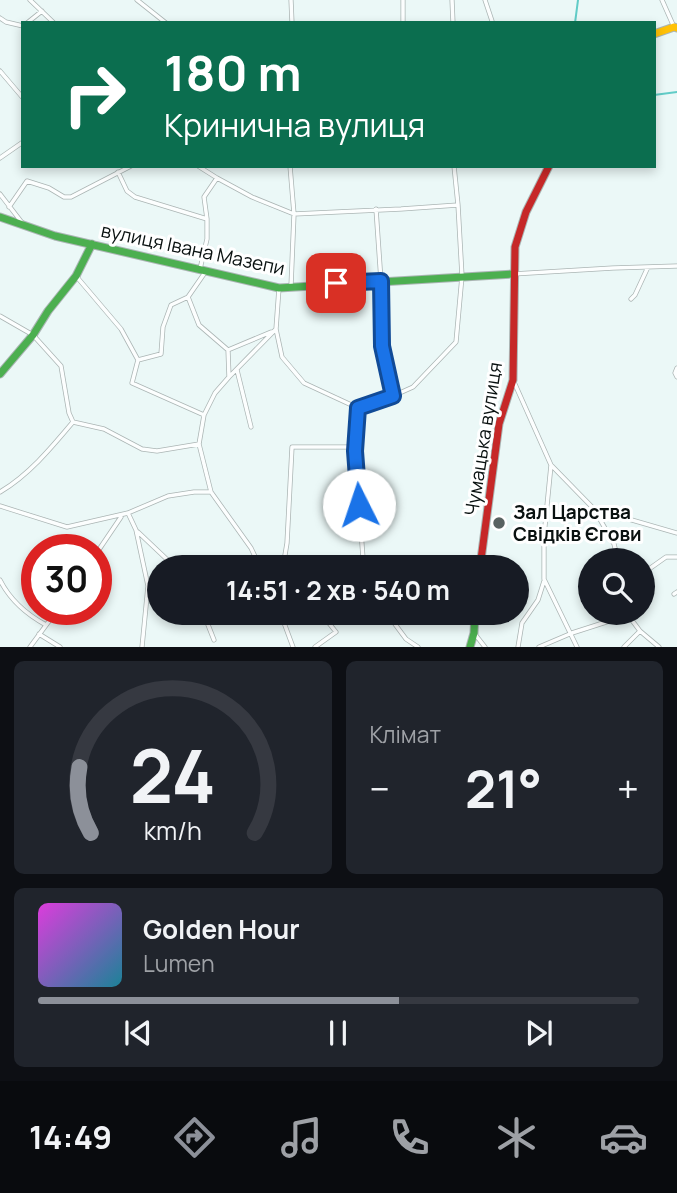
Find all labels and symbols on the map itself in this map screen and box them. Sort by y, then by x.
street label: вулиця Івана Мазепи [99,217,287,281]
pin [306,253,366,313]
street label: Чумацька вулиця [458,360,508,518]
position arrow [322,468,396,542]
place label: Зал Царства Свідків Єгови [513,499,642,547]
marker: Зал Царства Свідків Єгови [491,515,507,531]
speed limit sign: 30 [21,534,112,625]

